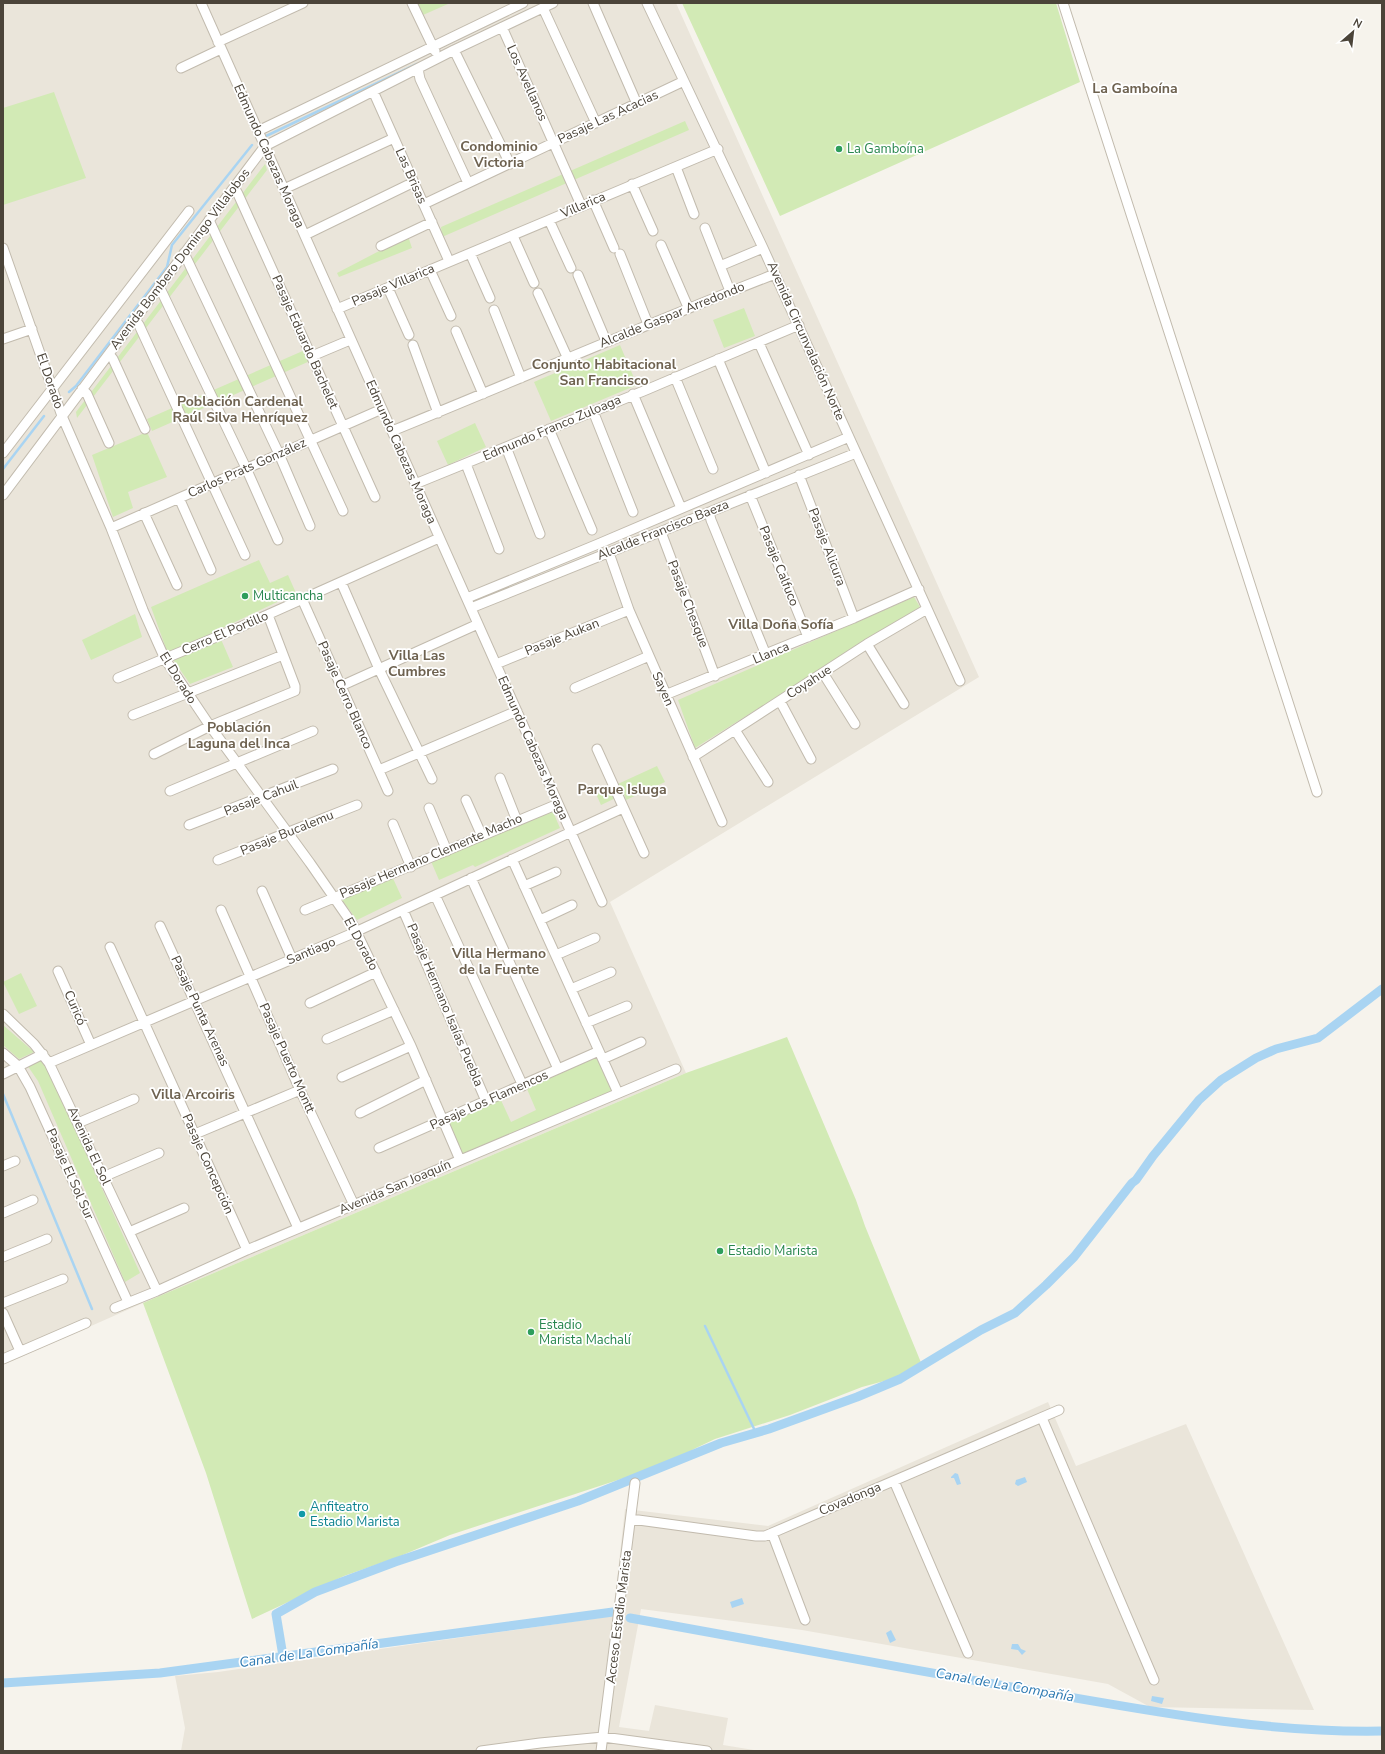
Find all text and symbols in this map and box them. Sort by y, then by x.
north arrow [1333,12,1373,52]
text: N [1350,15,1365,32]
street label: Los Avellanos [502,42,552,124]
district label: La Gamboína [1092,79,1178,98]
street label: Edmundo Cabezas Moraga [229,81,309,231]
street label: Pasaje Las Acacias [555,86,661,148]
district label: Condominio Victoria [460,137,538,172]
place label: La Gamboína [847,140,924,158]
marker: La Gamboína [834,144,844,154]
street label: Las Brisas [391,145,431,207]
street label: Avenida Bombero Domingo Villalobos [106,165,254,353]
street label: Villarica [557,188,608,223]
street label: Pasaje Villarica [349,259,437,311]
street label: Avenida Circunvalación Norte [763,259,849,423]
street label: Pasaje Eduardo Bachelet [267,272,343,412]
street label: Alcalde Gaspar Arredondo [597,278,747,352]
street label: El Dorado [32,351,68,411]
district label: Conjunto Habitacional San Francisco [532,355,677,390]
street label: Edmundo Cabezas Moraga [361,377,441,527]
street label: Edmundo Franco Zuloaga [480,391,624,465]
district label: Población Cardenal Raúl Silva Henríquez [172,392,308,427]
street label: Carlos Prats González [185,434,309,502]
street label: Alcalde Francisco Baeza [594,495,732,565]
street label: Pasaje Alicura [804,505,850,589]
street label: Pasaje Calfuco [755,523,803,609]
street label: Pasaje Chesque [663,558,713,650]
place label: Multicancha [253,587,323,605]
marker: Multicancha [240,591,250,601]
street label: Cerro El Portillo [179,607,271,659]
street label: Pasaje Aukan [522,614,602,660]
district label: Villa Doña Sofía [727,615,834,634]
street label: Llanca [750,637,792,669]
street label: Pasaje Cerro Blanco [313,638,377,752]
district label: Villa Las Cumbres [388,646,446,681]
street label: El Dorado [155,649,201,707]
street label: Coyahue [783,661,835,703]
street label: Sayen [648,669,678,709]
street label: Edmundo Cabezas Moraga [493,673,573,823]
district label: Población Laguna del Inca [188,718,290,753]
street label: Pasaje Cahuil [221,776,301,820]
district label: Parque Isluga [577,780,667,799]
street label: Pasaje Bucalemu [238,806,336,860]
street label: Pasaje Hermano Clemente Macho [337,809,525,903]
street label: El Dorado [339,914,383,974]
street label: Pasaje Hermano Isaías Puebla [402,921,488,1089]
street label: Santiago [284,933,338,969]
district label: Villa Hermano de la Fuente [451,944,546,979]
street label: Pasaje Punta Arenas [166,953,234,1069]
street label: Curicó [59,988,91,1028]
street label: Pasaje Puerto Montt [255,1000,319,1116]
street label: Pasaje Los Flamencos [427,1066,551,1134]
district label: Villa Arcoiris [150,1085,235,1104]
street label: Avenida El Sol [63,1104,115,1188]
street label: Pasaje Concepción [178,1111,238,1217]
street label: Pasaje El Sol Sur [42,1125,98,1223]
street label: Avenida San Joaquín [336,1155,454,1219]
place label: Estadio Marista [728,1242,818,1260]
marker: Estadio Marista [715,1246,725,1256]
place label: Estadio Marista Machalí [539,1316,632,1349]
marker: Estadio Marista Machalí [526,1327,536,1337]
street label: Covadonga [816,1478,884,1520]
place label: Anfiteatro Estadio Marista [310,1498,400,1531]
marker: Anfiteatro Estadio Marista [297,1509,307,1519]
street label: Acceso Estadio Marista [602,1549,636,1685]
water label: Canal de La Compañía [238,1634,380,1672]
water label: Canal de La Compañía [934,1663,1076,1707]

